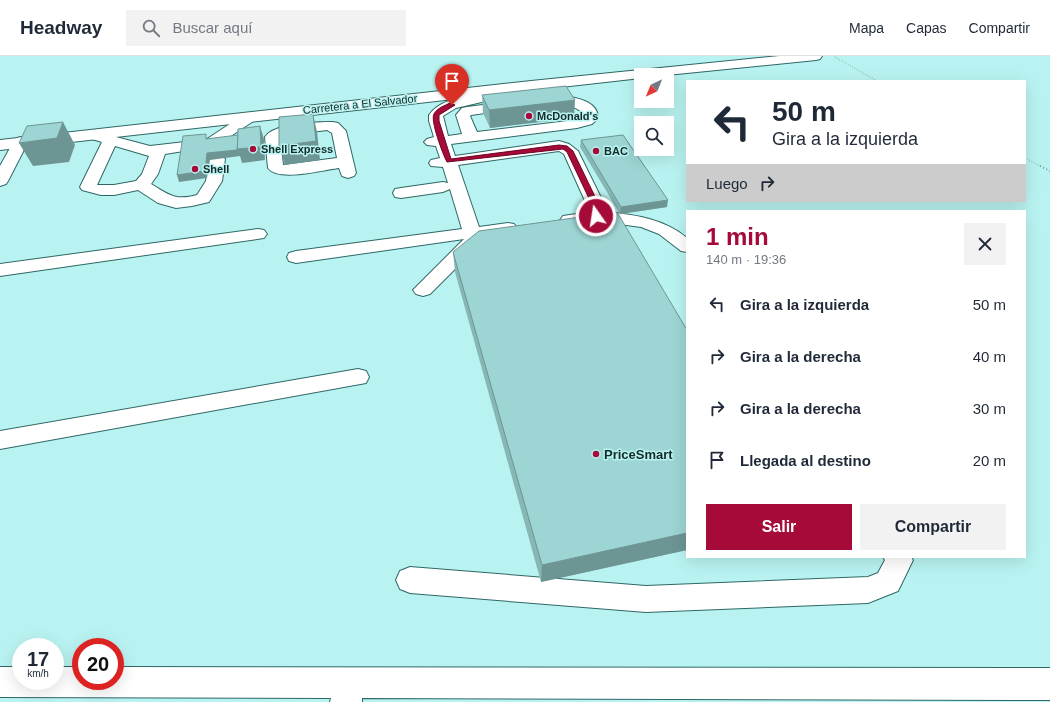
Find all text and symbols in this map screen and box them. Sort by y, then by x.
search box [126,10,406,46]
text: Headway [20,17,102,38]
icon: search [140,17,162,39]
text: Buscar aquí [172,19,252,36]
text: Mapa [849,20,884,36]
text: Capas [906,20,947,36]
text: Compartir [969,20,1030,36]
pin [435,64,469,105]
north arrow [634,68,674,108]
map controls [634,68,674,156]
icon: arrive [441,70,463,92]
street label: Carretera a El Salvador [302,92,418,116]
icon: left [706,96,758,148]
text: 50 m [772,96,836,127]
place label: McDonald's [537,110,598,122]
marker: McDonald's [524,111,534,121]
button: search [634,116,674,156]
text: Gira a la izquierda [772,129,918,149]
place label: Shell Express [261,143,333,155]
marker: Shell Express [248,144,258,154]
place label: BAC [604,145,628,157]
marker: BAC [591,146,601,156]
place label: Shell [203,163,229,175]
marker: Shell [190,164,200,174]
icon: right [756,172,778,194]
text: Luego [706,175,748,192]
position arrow [575,195,617,237]
text: 1 min [706,223,769,250]
button: close [964,223,1006,265]
text: 140 m · 19:36 [706,252,786,267]
icon: left [706,293,728,315]
text: Gira a la izquierda [740,296,869,313]
text: 50 m [973,296,1006,313]
icon: right [706,345,728,367]
text: Gira a la derecha [740,348,861,365]
text: 40 m [973,348,1006,365]
icon: right [706,397,728,419]
text: Gira a la derecha [740,400,861,417]
text: 30 m [973,400,1006,417]
place label: PriceSmart [604,447,673,462]
marker: PriceSmart [591,449,601,459]
icon: arrive [706,449,728,471]
text: Llegada al destino [740,452,871,469]
text: 20 m [973,452,1006,469]
button: Salir [706,504,852,550]
button: Compartir [860,504,1006,550]
speed limit sign: 20 [72,638,124,690]
text: 17 [27,648,49,670]
text: km/h [27,668,49,679]

